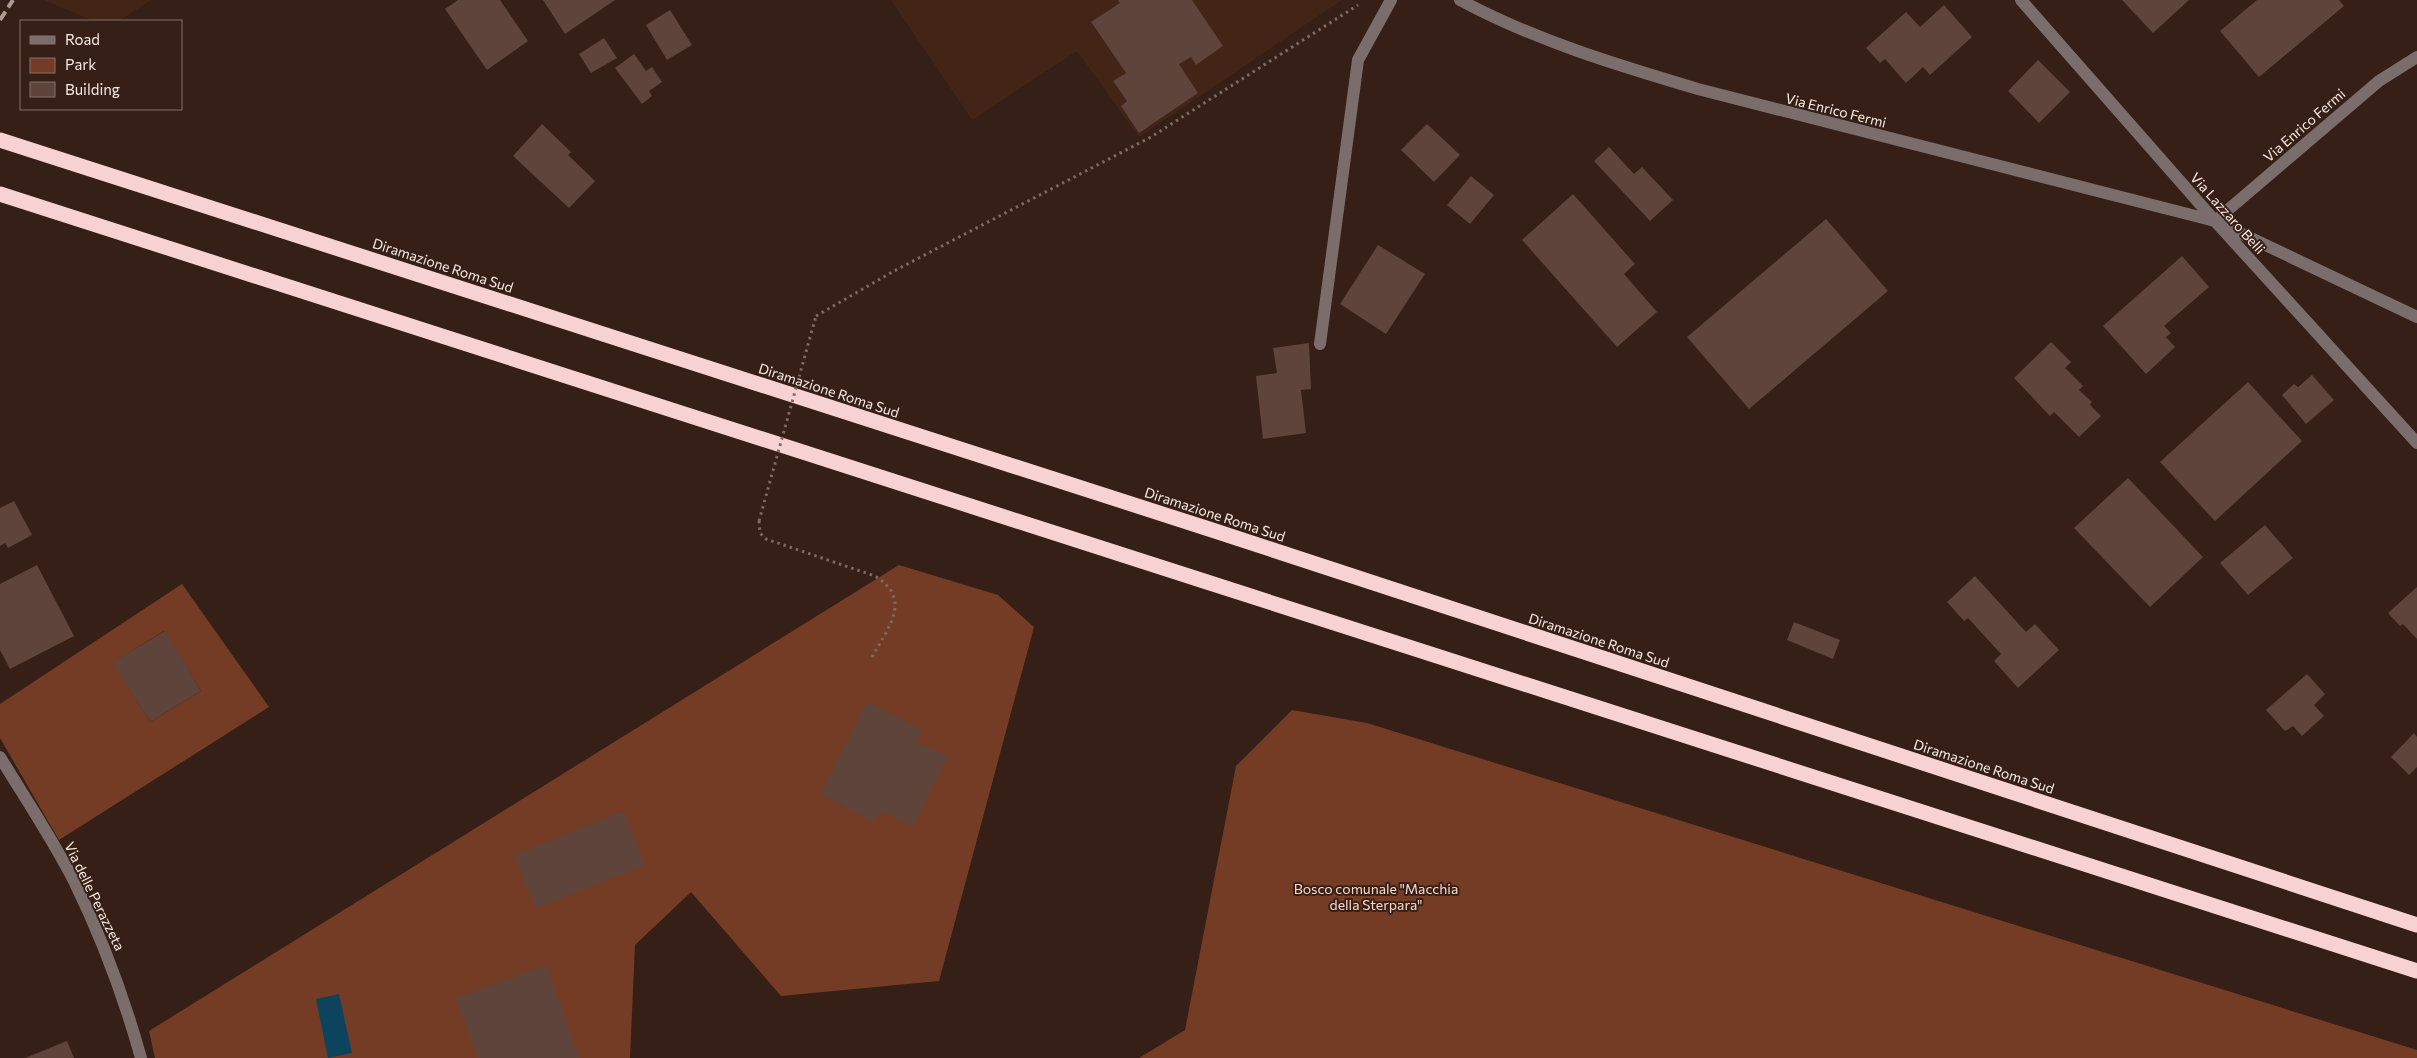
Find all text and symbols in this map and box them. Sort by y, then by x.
legend [20,20,182,110]
text: Road [65,30,100,48]
text: Park [65,55,96,73]
text: Building [65,80,120,98]
street label: Via Enrico Fermi [2259,85,2349,165]
street label: Via Enrico Fermi [1784,89,1888,131]
street label: Via Lazzaro Belli [2187,169,2269,257]
street label: Diramazione Roma Sud [371,234,515,296]
street label: Diramazione Roma Sud [757,359,901,421]
street label: Diramazione Roma Sud [1143,483,1287,545]
street label: Diramazione Roma Sud [1527,609,1671,671]
street label: Diramazione Roma Sud [1912,735,2056,797]
street label: Via delle Perazzeta [61,839,129,953]
park label: Bosco comunale "Macchia della Sterpara" [1294,880,1458,913]

